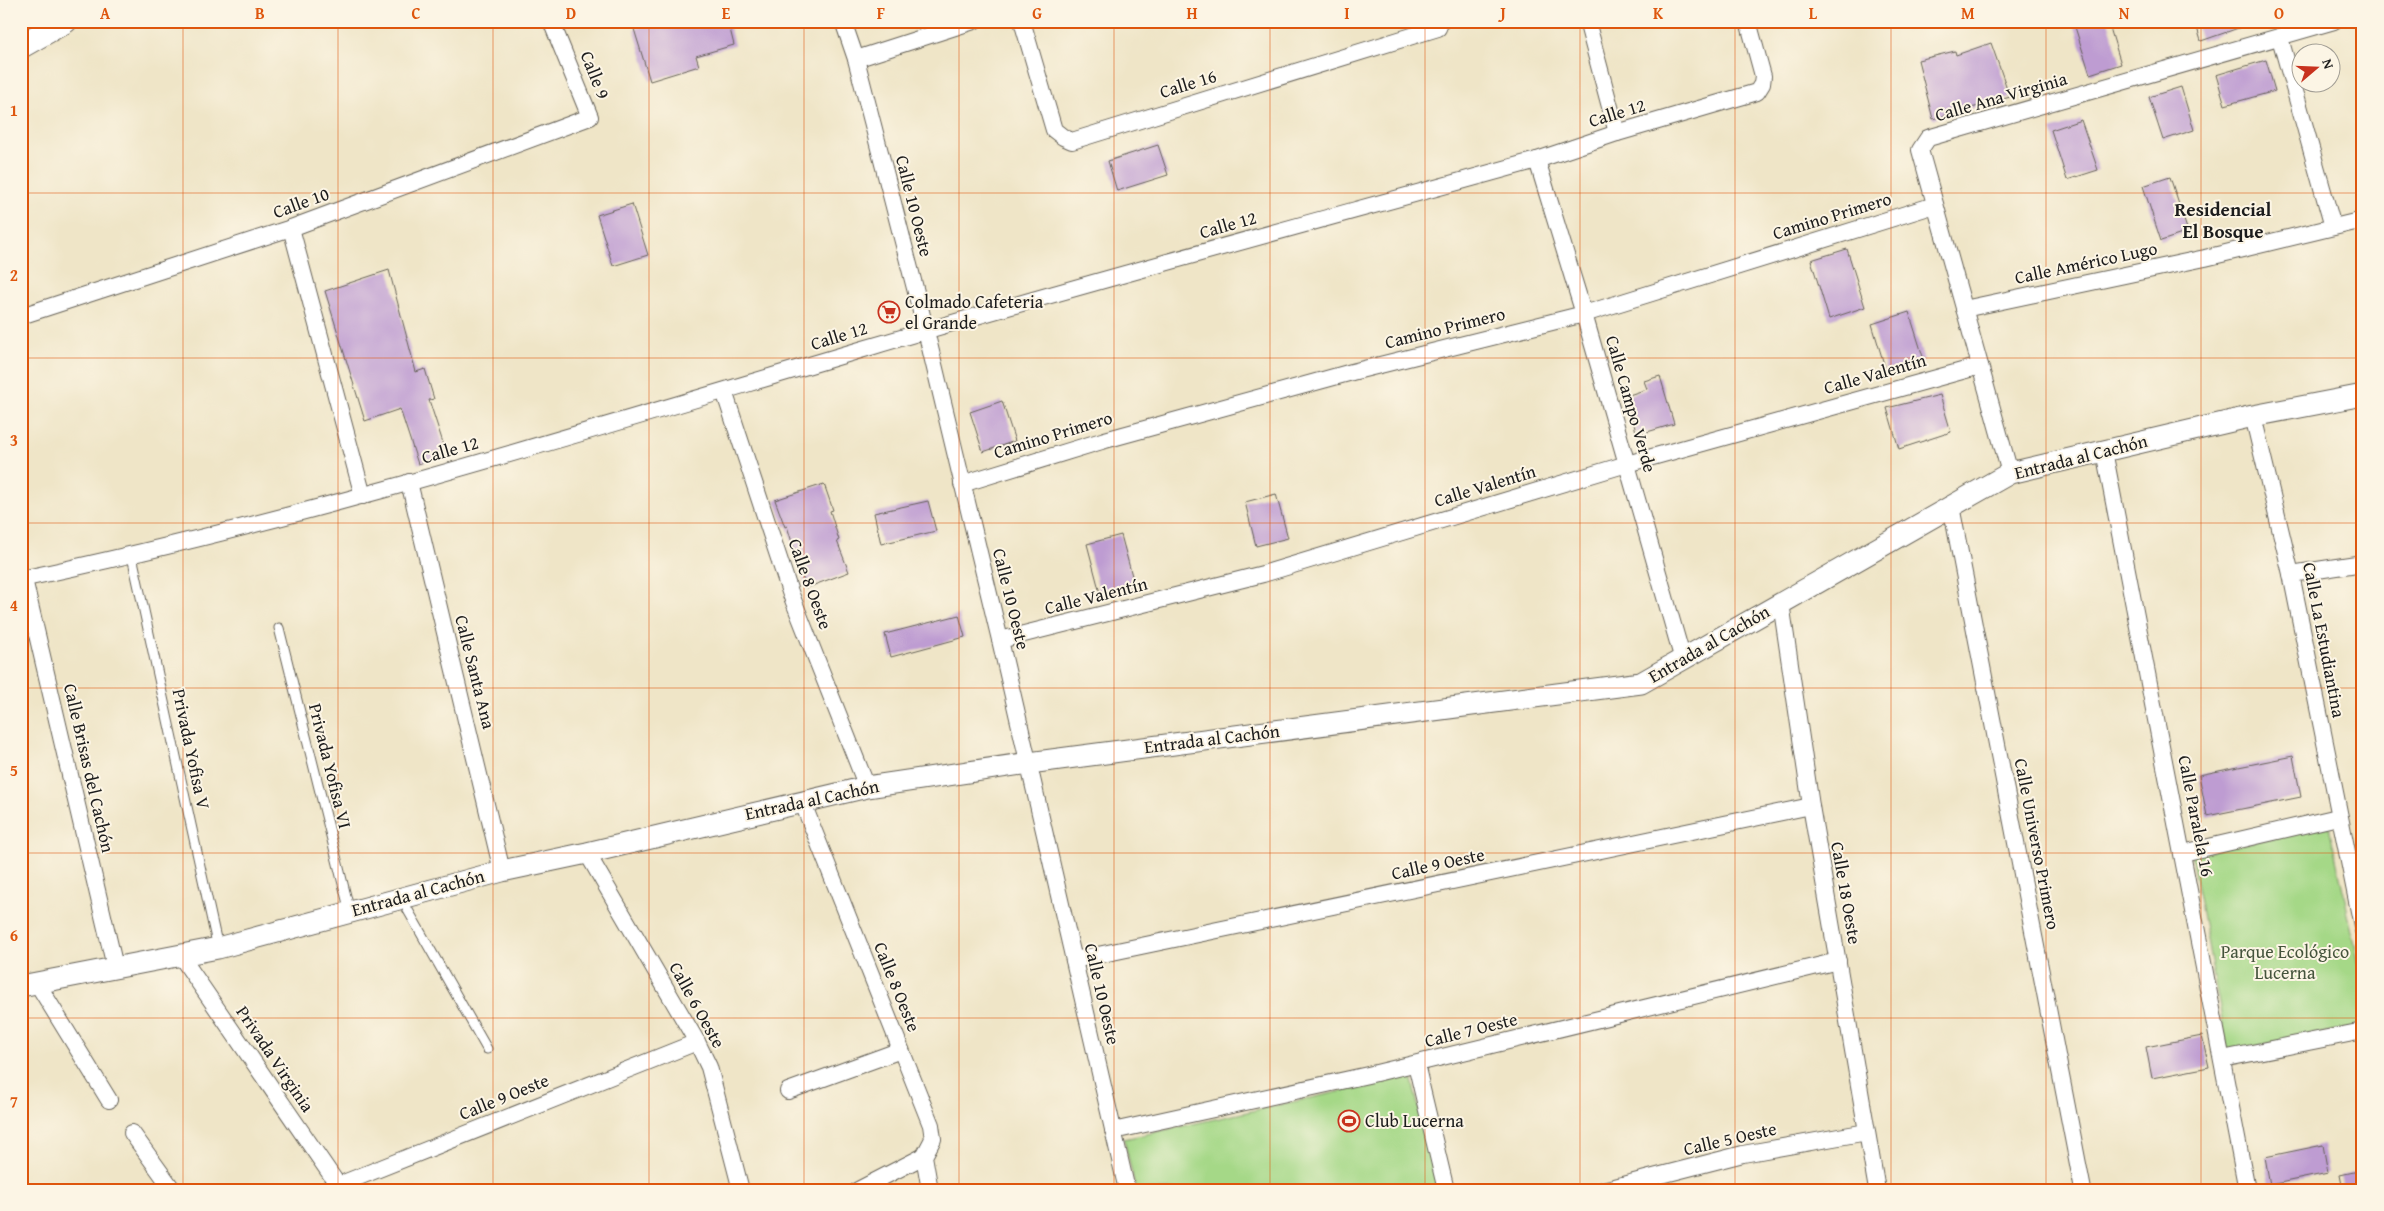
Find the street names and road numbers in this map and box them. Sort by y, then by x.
street label: Calle 9 [574,47,617,103]
street label: Calle 16 [1156,62,1220,105]
street label: Calle Ana Virginia [1932,65,2071,128]
street label: Calle 12 [1585,91,1649,134]
street label: Calle 10 Oeste [889,152,940,259]
street label: Calle 10 [269,180,333,225]
street label: Camino Primero [1769,185,1895,246]
street label: Calle 12 [1196,204,1260,246]
street label: Calle Américo Lugo [2012,234,2160,291]
street label: Camino Primero [1382,300,1508,355]
street label: Calle 12 [807,314,871,357]
street label: Calle Campo Verde [1599,332,1664,475]
street label: Calle Valentín [1821,346,1929,401]
street label: Camino Primero [990,404,1116,465]
street label: Entrada al Cachón [2011,427,2150,486]
street label: Calle 12 [418,429,482,471]
street label: Calle Valentín [1431,457,1539,514]
street label: Calle 8 Oeste [782,535,839,633]
street label: Calle 10 Oeste [986,545,1037,652]
street label: Calle La Estudiantina [2296,560,2353,720]
street label: Calle Valentín [1042,570,1150,621]
street label: Entrada al Cachón [1643,598,1775,689]
street label: Calle Santa Ana [448,612,503,732]
street label: Calle Brisas del Cachón [57,681,122,855]
street label: Privada Yofisa V [166,686,217,812]
street label: Privada Yofisa VI [302,700,359,831]
street label: Entrada al Cachón [1143,717,1281,760]
street label: Calle Paralela 16 [2171,753,2221,879]
street label: Calle Universo Primero [2008,756,2067,932]
street label: Entrada al Cachón [742,772,881,827]
street label: Calle 9 Oeste [1389,840,1487,887]
street label: Calle 18 Oeste [1824,840,1869,946]
street label: Entrada al Cachón [349,862,487,923]
street label: Calle 8 Oeste [867,938,928,1036]
street label: Calle 10 Oeste [1078,940,1127,1047]
street label: Calle 6 Oeste [663,957,732,1053]
street label: Privada Virginia [230,1000,321,1118]
street label: Calle 7 Oeste [1422,1005,1520,1054]
street label: Calle 9 Oeste [455,1066,553,1127]
street label: Calle 5 Oeste [1681,1115,1779,1162]

